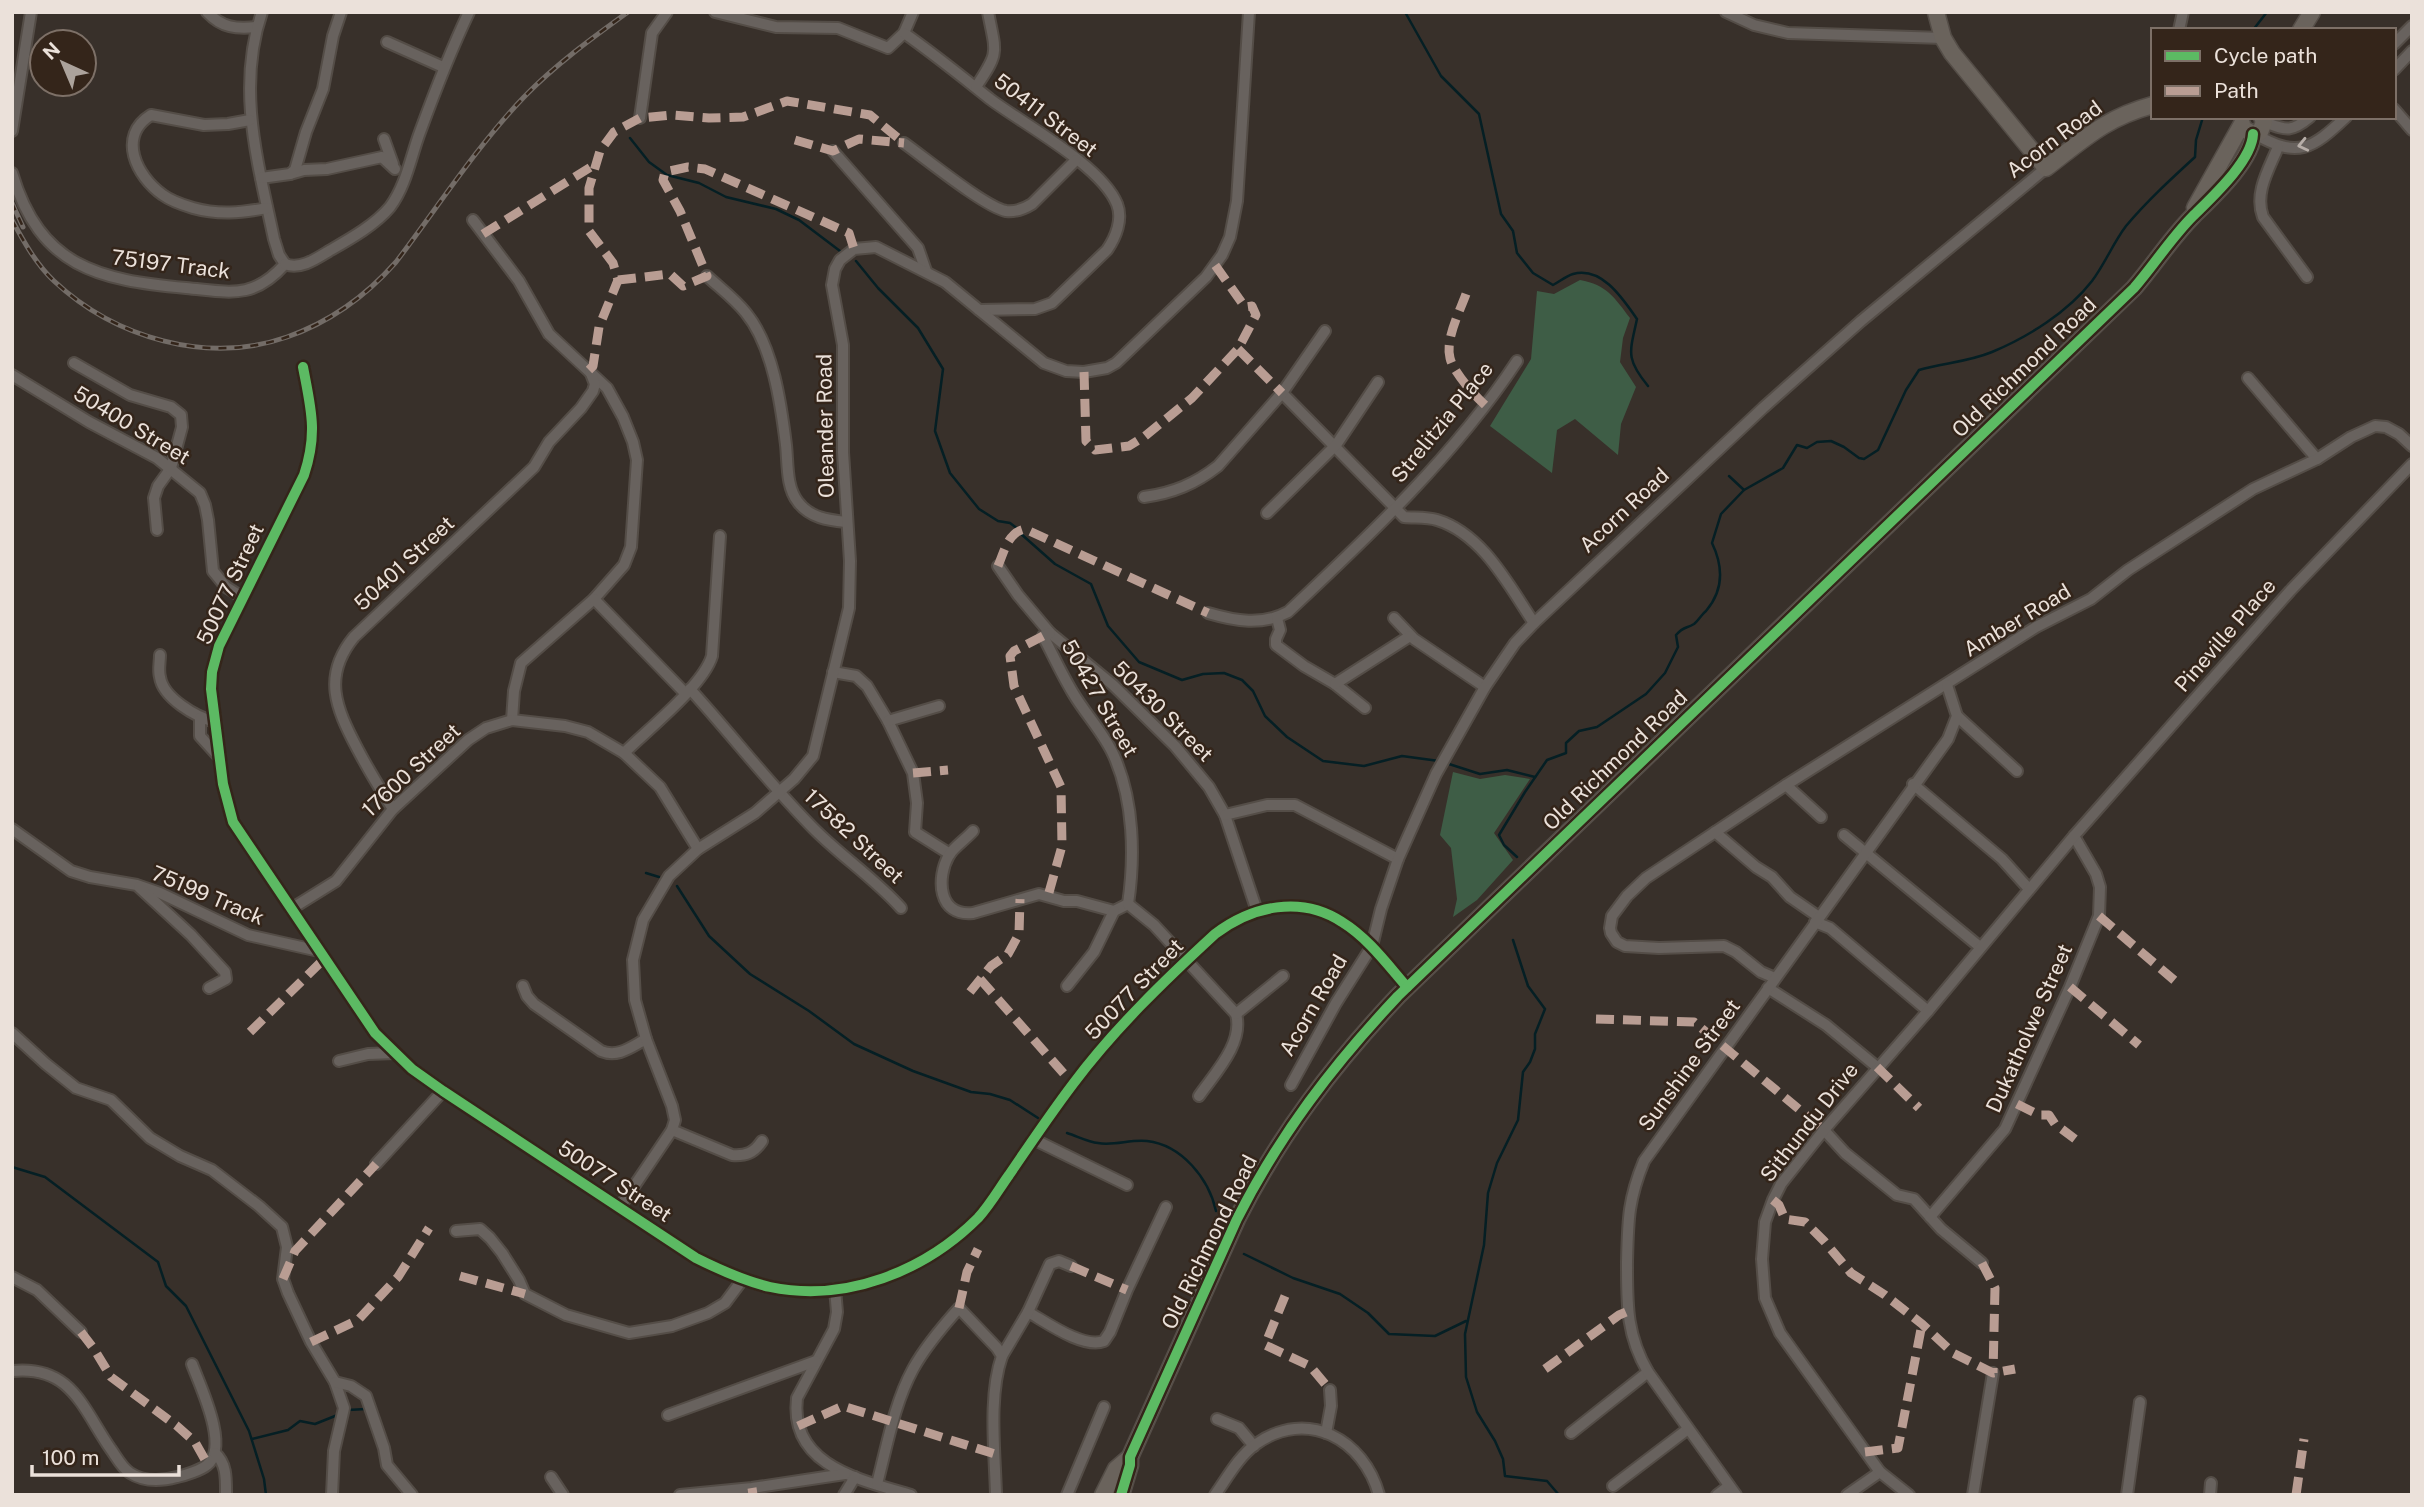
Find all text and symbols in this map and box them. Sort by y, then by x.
north arrow [28,28,98,98]
legend [2151,28,2396,119]
text: N [38,38,64,64]
text: Cycle path [2214,43,2317,68]
street label: 50411 Street [989,68,1103,162]
text: Path [2214,78,2259,103]
street label: Acorn Road [2001,95,2107,183]
one-way arrow [2297,137,2309,152]
street label: 75197 Track [110,244,232,284]
street label: Old Richmond Road [1947,292,2101,442]
street label: Oleander Road [811,354,839,498]
street label: Strelitzia Place [1386,357,1498,487]
street label: 50400 Street [69,380,195,470]
street label: Acorn Road [1574,462,1674,558]
street label: 50401 Street [349,510,459,616]
street label: 50077 Street [191,520,269,648]
street label: Pineville Place [2169,573,2281,697]
street label: Amber Road [1959,578,2075,662]
street label: 50427 Street [1056,635,1144,761]
street label: 50430 Street [1108,656,1218,766]
street label: Old Richmond Road [1538,685,1692,835]
street label: 17600 Street [357,718,465,822]
street label: 17582 Street [799,783,909,889]
street label: 75199 Track [148,860,268,930]
street label: 50077 Street [1080,933,1188,1045]
street label: Dukatholwe Street [1981,940,2077,1116]
street label: Acorn Road [1274,950,1352,1060]
street label: Sunshine Street [1633,994,1745,1136]
street label: Sithundu Drive [1755,1058,1863,1186]
street label: 50077 Street [553,1135,677,1227]
street label: Old Richmond Road [1156,1151,1262,1333]
scale bar [32,1434,178,1478]
text: 100 m [42,1445,99,1470]

